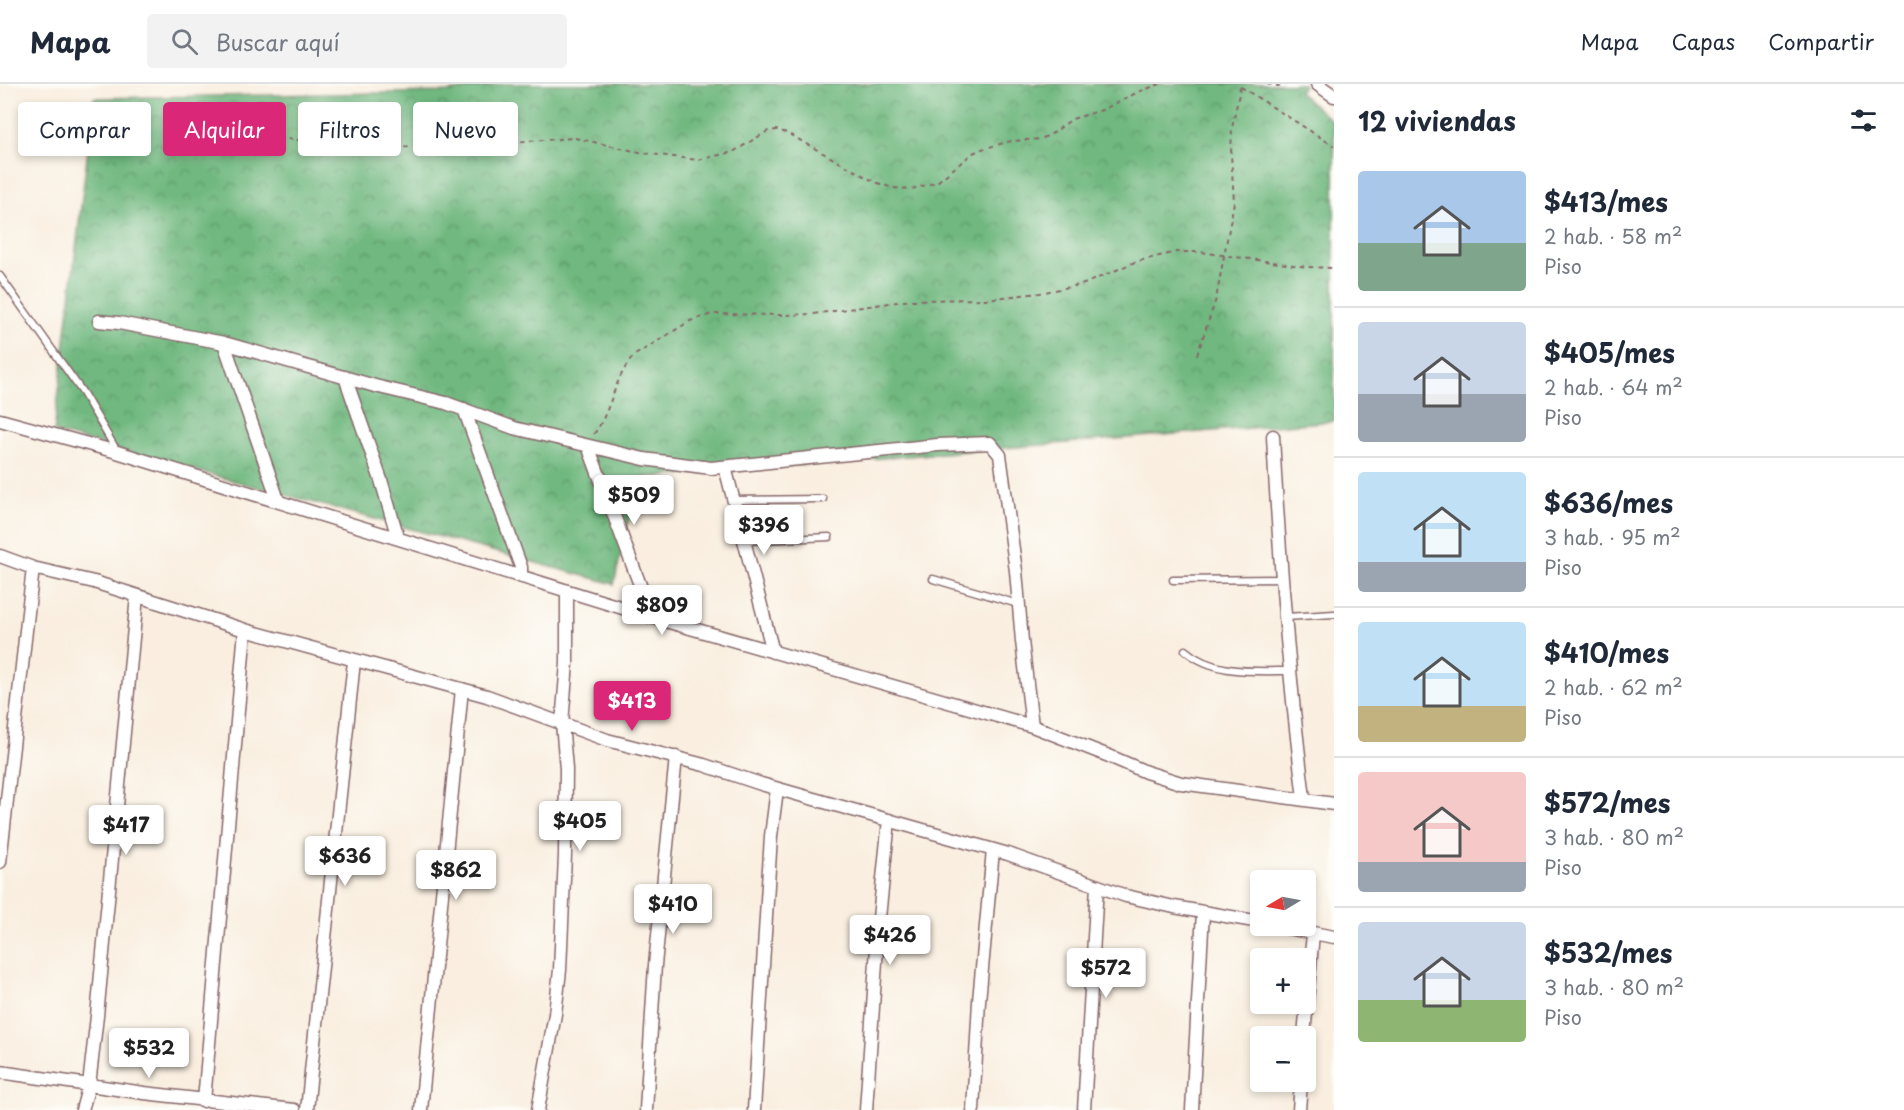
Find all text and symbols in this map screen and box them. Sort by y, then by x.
search box [147,14,567,68]
text: Mapa [30,20,111,63]
icon: search [168,25,201,58]
text: Buscar aquí [216,25,340,58]
text: Mapa [1581,25,1639,57]
text: Capas [1672,25,1735,57]
text: Compartir [1768,25,1874,57]
text: 12 viviendas [1358,101,1516,140]
chip: Comprar [18,102,151,156]
chip: Alquilar [163,102,286,156]
chip: Filtros [298,102,401,156]
chip: Nuevo [413,102,518,156]
icon: filters [1847,104,1880,137]
text: $413/mes [1544,182,1668,221]
icon: home [1406,195,1478,267]
text: 2 hab. · 58 m² [1544,221,1682,251]
text: Piso [1544,251,1582,281]
text: $405/mes [1544,333,1675,372]
icon: home [1406,346,1478,418]
text: 2 hab. · 64 m² [1544,372,1683,402]
text: Piso [1544,402,1582,432]
pin: $509 [598,475,670,526]
text: $509 [608,479,660,509]
text: $636/mes [1544,483,1673,522]
icon: home [1406,496,1478,568]
pin: $396 [728,505,800,556]
text: $396 [738,509,790,539]
text: 3 hab. · 95 m² [1544,522,1681,552]
text: Piso [1544,552,1582,582]
pin: $809 [626,585,698,636]
text: $809 [636,589,688,619]
text: $410/mes [1544,633,1669,672]
icon: home [1406,646,1478,718]
text: 2 hab. · 62 m² [1544,672,1683,702]
pin: $413 [596,681,668,732]
text: $413 [608,685,656,715]
text: Piso [1544,702,1582,732]
text: $572/mes [1544,783,1671,822]
icon: home [1406,796,1478,868]
pin: $405 [544,801,616,852]
pin: $417 [90,805,162,856]
text: $405 [553,805,607,835]
text: $417 [103,809,149,839]
text: 3 hab. · 80 m² [1544,822,1684,852]
pin: $636 [309,836,381,887]
text: $636 [319,840,371,870]
pin: $862 [420,850,492,901]
text: Piso [1544,852,1582,882]
text: $862 [430,854,482,884]
north arrow [1250,870,1316,936]
map controls [1250,870,1316,1092]
pin: $410 [637,884,709,935]
text: $410 [648,888,698,918]
pin: $426 [854,915,926,966]
text: $426 [864,919,916,949]
text: $532/mes [1544,933,1672,972]
icon: home [1406,946,1478,1018]
pin: $572 [1070,948,1142,999]
button: + [1250,948,1316,1014]
text: $572 [1081,952,1131,982]
text: 3 hab. · 80 m² [1544,972,1684,1002]
text: Piso [1544,1002,1582,1032]
button: − [1250,1026,1316,1092]
pin: $532 [113,1028,185,1079]
text: $532 [123,1032,175,1062]

